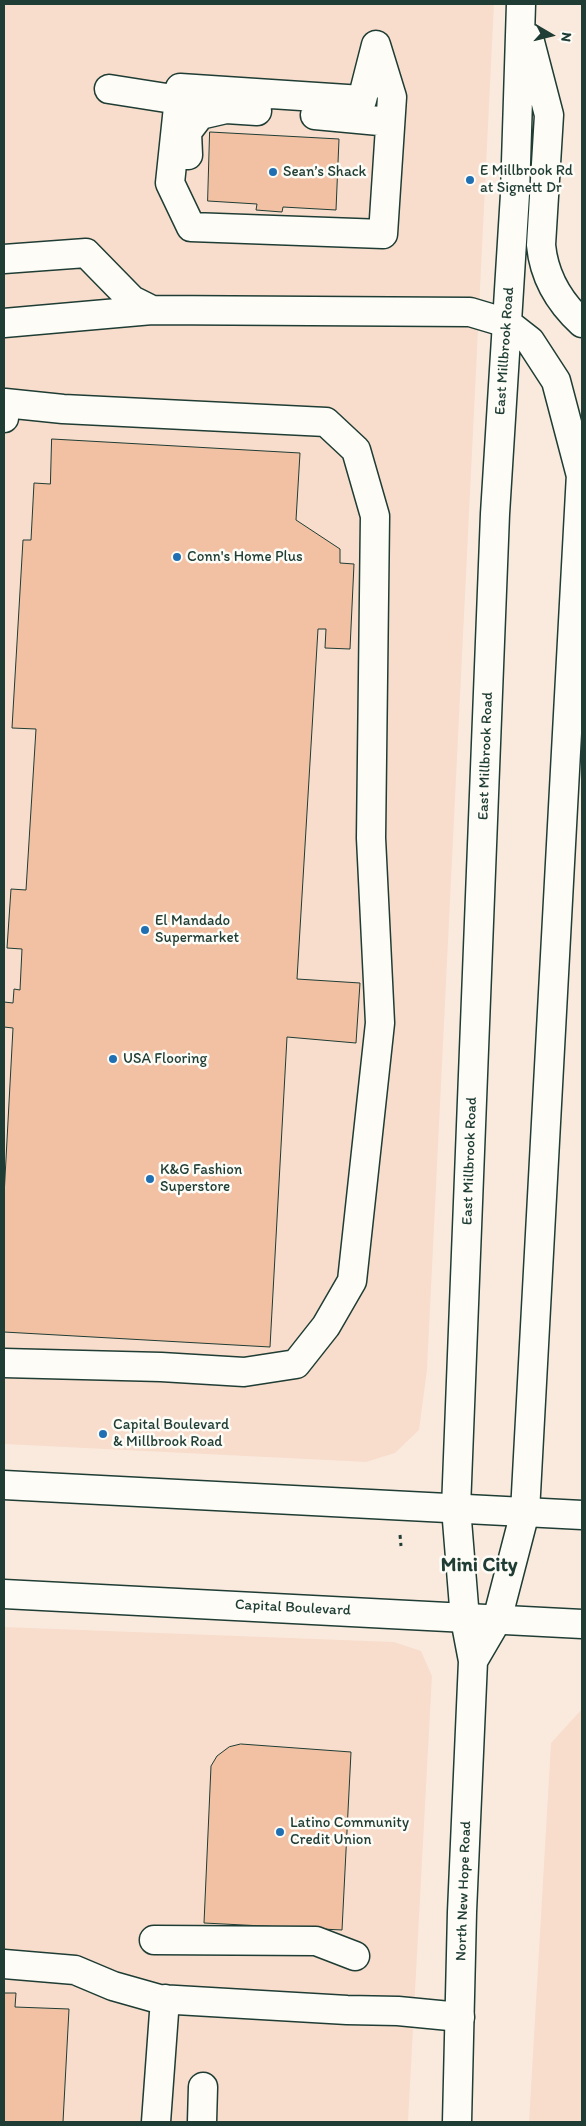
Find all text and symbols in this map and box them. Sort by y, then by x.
north arrow [526,10,576,60]
text: N [557,31,575,43]
place label: E Millbrook Rd at Signett Dr [480,162,573,197]
place label: Sean’s Shack [283,163,366,181]
marker: Sean’s Shack [267,166,279,178]
marker: E Millbrook Rd at Signett Dr [464,174,476,186]
street label: East Millbrook Road [492,286,518,416]
place label: Conn's Home Plus [187,548,303,566]
marker: Conn's Home Plus [171,551,183,563]
street label: East Millbrook Road [475,692,497,820]
place label: El Mandado Supermarket [155,912,239,947]
marker: El Mandado Supermarket [139,924,151,936]
place label: USA Flooring [123,1050,207,1068]
marker: USA Flooring [107,1053,119,1065]
street label: East Millbrook Road [459,1097,481,1225]
place label: K&G Fashion Superstore [160,1161,242,1196]
marker: K&G Fashion Superstore [144,1173,156,1185]
place label: Capital Boulevard & Millbrook Road [113,1416,229,1451]
marker: Capital Boulevard & Millbrook Road [97,1428,109,1440]
district label: Mini City [441,1554,517,1578]
street label: Capital Boulevard [234,1596,352,1620]
place label: Latino Community Credit Union [290,1814,409,1849]
street label: North New Hope Road [453,1821,475,1961]
marker: Latino Community Credit Union [274,1826,286,1838]

